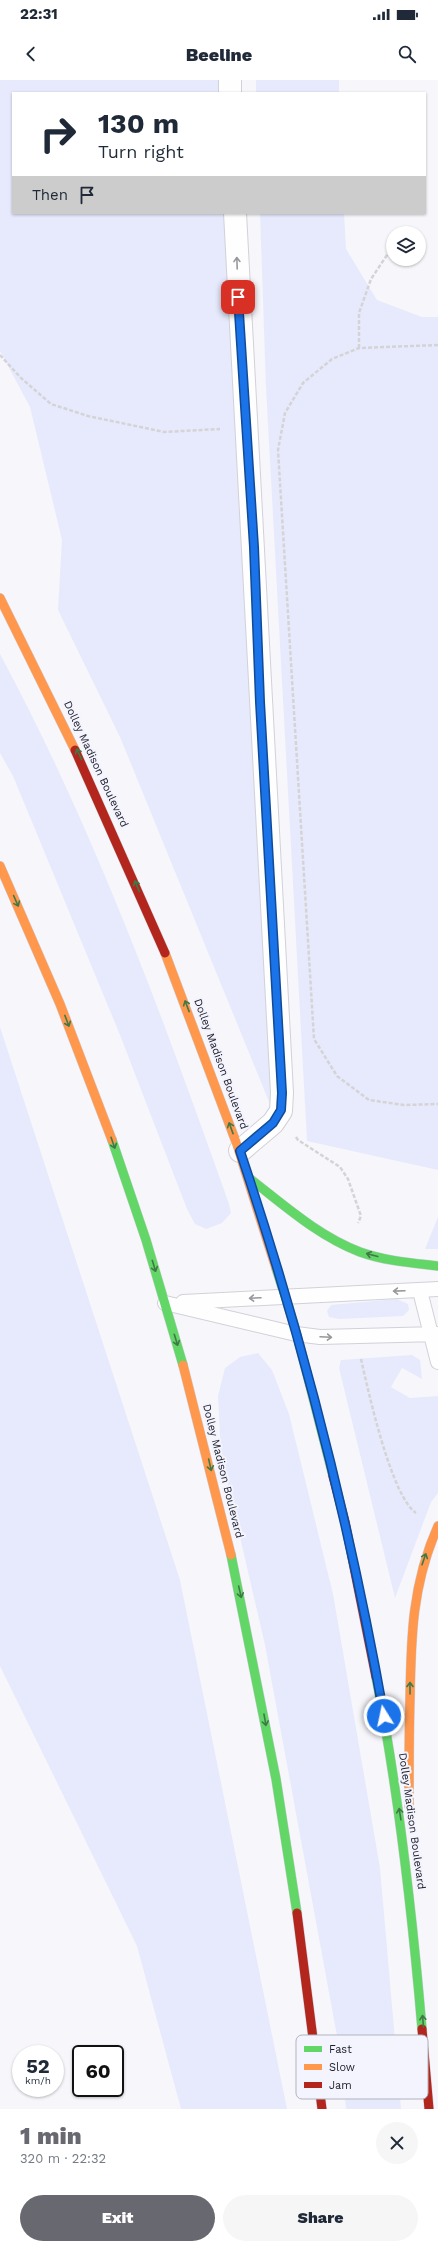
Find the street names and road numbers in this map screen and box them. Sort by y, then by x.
street label: Dolley Madison Boulevard [61,699,131,829]
street label: Dolley Madison Boulevard [191,997,251,1131]
street label: Dolley Madison Boulevard [200,1402,246,1540]
street label: Dolley Madison Boulevard [396,1752,428,1890]

